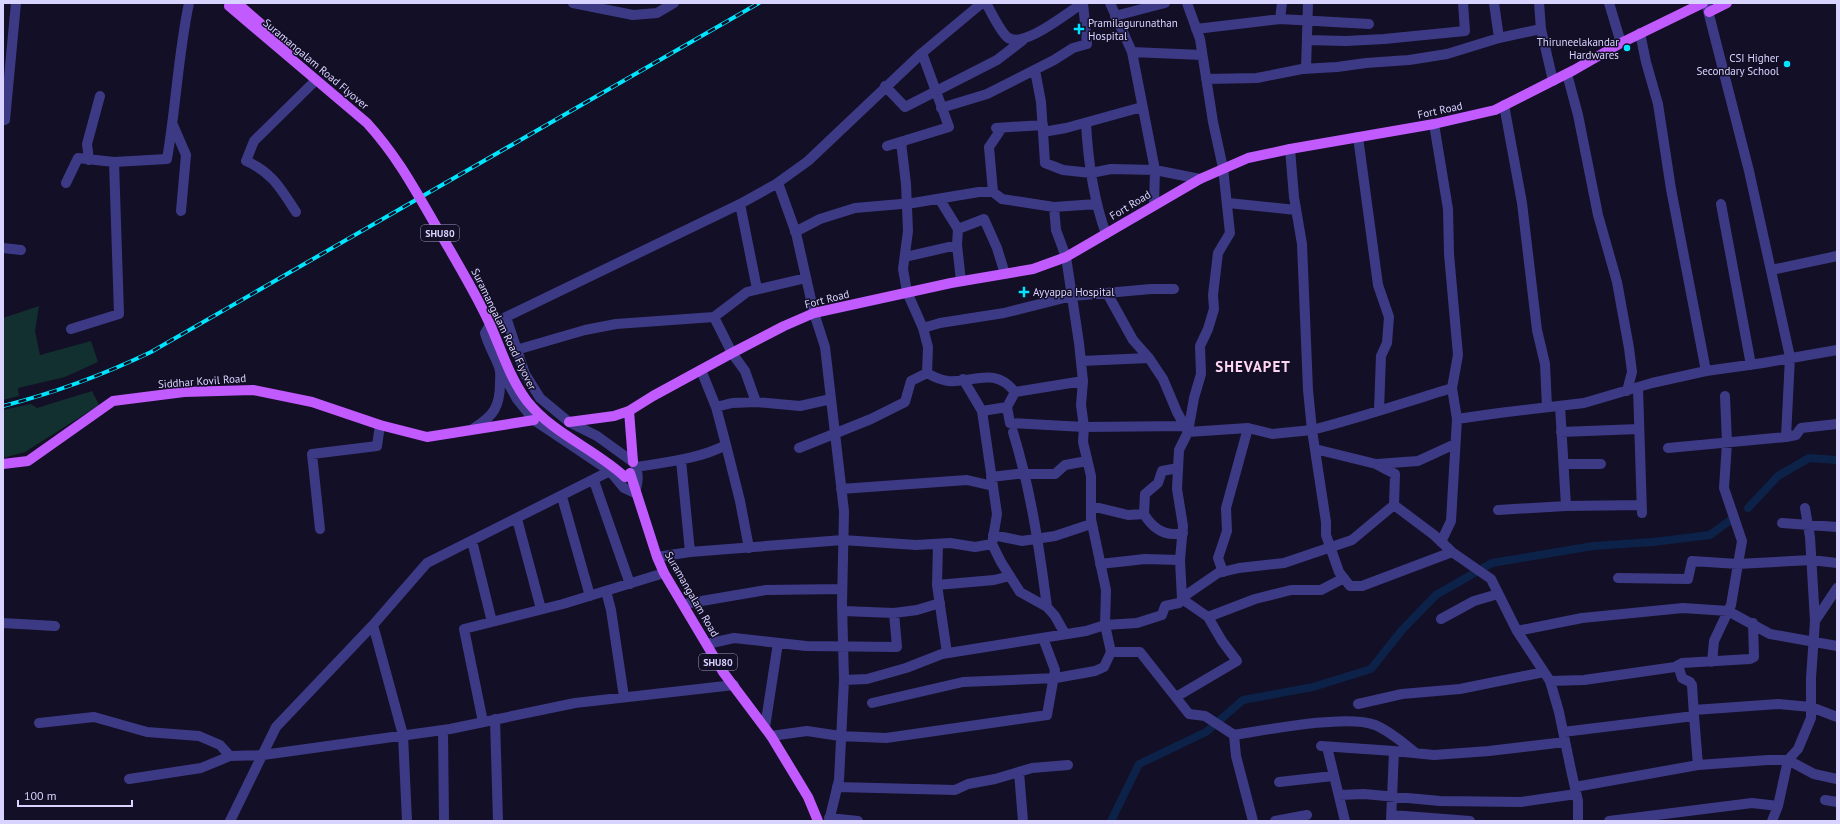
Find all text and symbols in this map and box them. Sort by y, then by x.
street label: Suramangalam Road Flyover [260,16,372,112]
place label: Pramilagurunathan Hospital [1088,16,1178,43]
marker: Pramilagurunathan Hospital [1073,23,1085,35]
place label: Thiruneelakandar Hardwares [1537,35,1619,62]
marker: Thiruneelakandar Hardwares [1622,43,1632,53]
place label: CSI Higher Secondary School [1696,51,1780,78]
marker: CSI Higher Secondary School [1782,59,1792,69]
street label: Fort Road [1416,98,1464,122]
street label: Fort Road [1107,187,1153,223]
road number: SHU80 [421,225,459,241]
street label: Suramangalam Road Flyover [468,266,540,392]
place label: Ayyappa Hospital [1033,285,1115,299]
marker: Ayyappa Hospital [1018,286,1030,298]
street label: Fort Road [803,287,851,311]
district label: SHEVAPET [1215,357,1291,376]
street label: Siddhar Kovil Road [157,371,247,391]
street label: Suramangalam Road [662,549,722,639]
road number: SHU80 [699,654,737,670]
scale bar [18,782,132,808]
text: 100 m [24,788,57,803]

